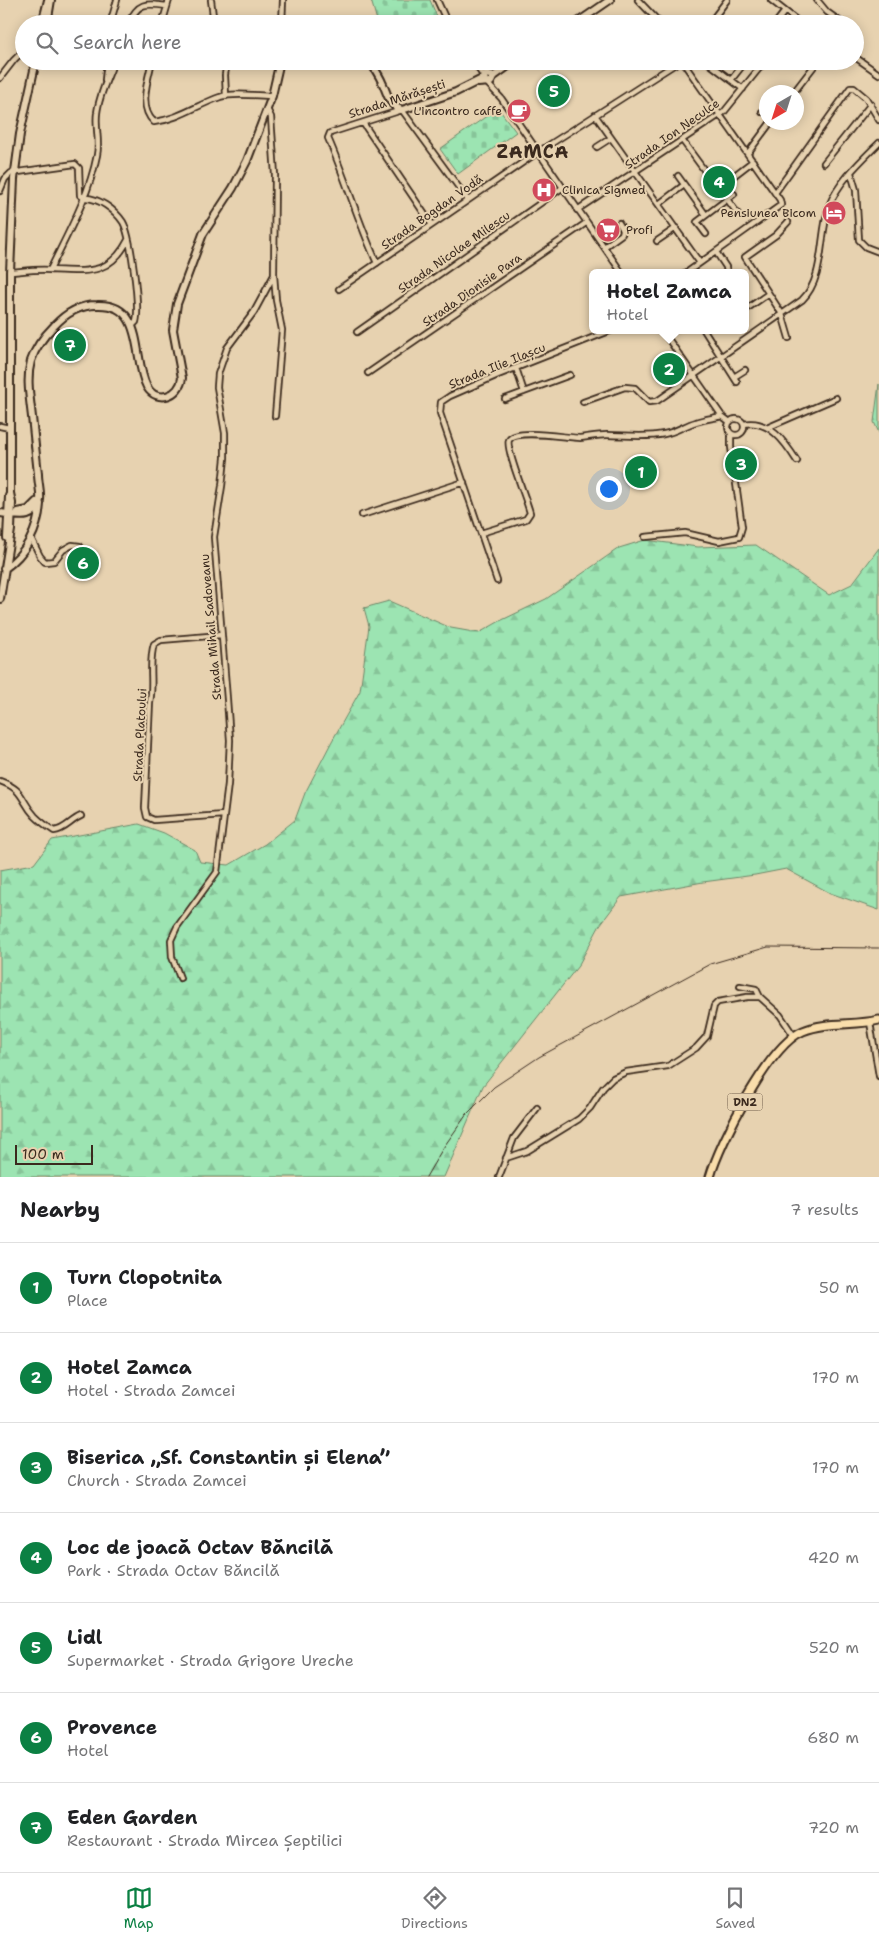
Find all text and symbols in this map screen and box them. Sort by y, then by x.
search box [15,15,864,70]
icon: search [33,29,61,57]
text: Search here [73,30,182,55]
pin: 5 [538,72,570,110]
street label: Strada Mărășești [347,76,447,122]
north arrow [759,85,804,130]
street label: Strada Ion Neculce [621,95,723,173]
cafe icon: L'incontro caffe [506,98,532,124]
place label: L'incontro caffe [413,103,502,119]
district label: ZAMCA [497,140,569,164]
pin: 4 [703,163,735,201]
street label: Strada Bogdan Vodă [378,171,486,253]
hospital icon: Clinica Sigmed [531,177,557,203]
place label: Clinica Sigmed [562,182,646,198]
hotel icon: Pensiunea Bicom [821,200,847,226]
place label: Pensiunea Bicom [720,205,816,221]
street label: Strada Nicolae Milescu [395,207,513,297]
supermarket icon: Profi [595,217,621,243]
place label: Profi [626,222,653,238]
street label: Strada Dionisie Para [419,249,525,330]
popup [589,269,749,334]
text: Hotel Zamca [607,279,731,304]
text: Hotel [607,304,648,325]
pin: 7 [54,326,86,364]
street label: Strada Ilie Ilașcu [446,339,548,393]
pin: 2 [653,350,685,388]
pin: 3 [725,445,757,483]
pin: 1 [625,453,657,491]
your location [596,476,622,502]
pin: 6 [67,544,99,582]
street label: Strada Mihail Sadoveanu [197,553,225,701]
street label: Strada Platoului [130,688,150,782]
road number: DN2 [728,1094,762,1110]
scale bar [15,1142,92,1165]
text: 100 m [22,1145,64,1163]
text: Nearby [20,1196,100,1224]
text: 7 results [790,1199,859,1220]
text: Turn Clopotnita [67,1265,222,1290]
text: 1 [32,1277,40,1298]
text: 50 m [819,1277,859,1298]
text: Place [67,1290,108,1311]
text: Hotel Zamca [67,1355,192,1380]
text: 2 [30,1367,42,1388]
text: 170 m [812,1367,859,1388]
text: Hotel · Strada Zamcei [67,1380,235,1401]
text: Biserica „Sf. Constantin și Elena” [67,1445,390,1470]
text: 3 [30,1457,42,1478]
text: 170 m [812,1457,859,1478]
text: Church · Strada Zamcei [67,1470,247,1491]
text: Loc de joacă Octav Băncilă [67,1535,333,1560]
text: 4 [30,1547,42,1568]
text: 420 m [808,1547,859,1568]
text: Park · Strada Octav Băncilă [67,1560,279,1581]
text: Lidl [67,1625,102,1650]
text: 5 [31,1637,41,1658]
text: 520 m [809,1637,859,1658]
text: Supermarket · Strada Grigore Ureche [67,1650,354,1671]
text: Provence [67,1715,157,1740]
text: 6 [30,1727,42,1748]
text: 680 m [807,1727,859,1748]
text: Hotel [67,1740,108,1761]
text: Eden Garden [67,1805,197,1830]
text: 7 [30,1817,42,1838]
text: 720 m [808,1817,859,1838]
text: Restaurant · Strada Mircea Șeptilici [67,1830,343,1851]
tab: Map [124,1884,154,1932]
tab: Directions [401,1884,468,1932]
tab: Saved [716,1884,755,1932]

